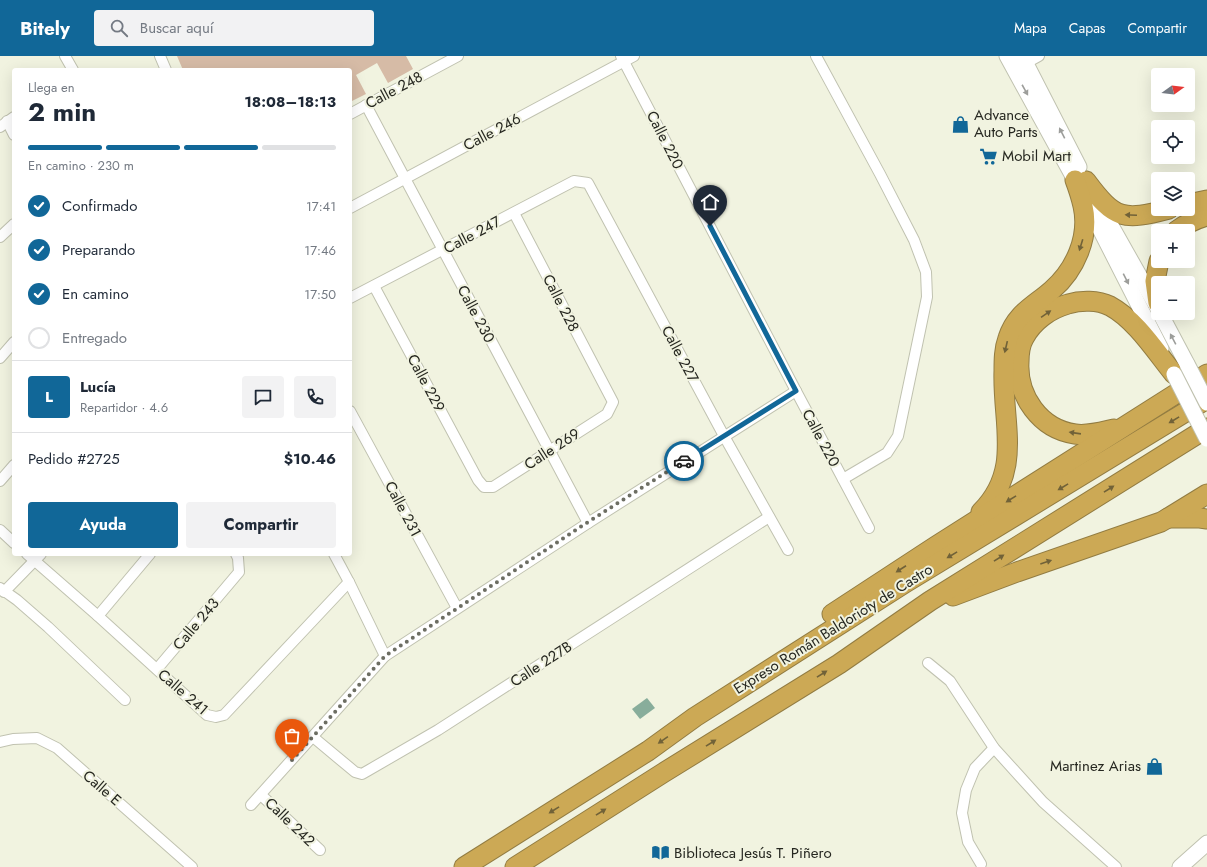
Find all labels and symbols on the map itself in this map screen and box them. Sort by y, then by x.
street label: Calle 248 [361,66,427,114]
north arrow [1151,68,1195,112]
one-way arrow [1022,85,1029,96]
place label: Advance Auto Parts [974,104,1038,143]
street label: Calle 220 [641,107,689,173]
street label: Calle 246 [459,108,525,156]
shop icon: Advance Auto Parts [951,114,971,134]
one-way arrow [1059,128,1065,139]
place label: Mobil Mart [1002,145,1071,167]
supermarket icon: Mobil Mart [979,146,999,166]
pin [693,185,727,226]
street label: Calle 247 [440,211,505,259]
one-way arrow [1125,212,1137,219]
one-way arrow [1078,239,1084,251]
street label: Calle 228 [537,270,585,336]
one-way arrow [1123,273,1129,285]
street label: Calle 230 [452,281,500,347]
one-way arrow [1041,310,1052,318]
street label: Calle 227 [656,322,704,386]
one-way arrow [1170,333,1177,344]
one-way arrow [1002,340,1008,353]
street label: Calle 229 [402,350,450,416]
street label: Calle 220 [797,405,845,471]
one-way arrow [1168,416,1180,423]
street label: Calle 269 [520,423,584,475]
one-way arrow [1069,430,1081,436]
courier [664,441,704,481]
street label: Calle 231 [379,477,427,541]
one-way arrow [1057,484,1069,491]
one-way arrow [1103,486,1115,493]
one-way arrow [1005,495,1017,502]
one-way arrow [946,551,958,558]
one-way arrow [993,555,1005,562]
street label: Expreso Román Baldorioty de Castro [729,558,937,700]
one-way arrow [1041,559,1053,565]
one-way arrow [896,565,906,573]
street label: Calle 243 [168,593,224,655]
street label: Calle 227B [506,636,576,692]
street label: Calle 241 [153,664,213,720]
one-way arrow [816,671,828,678]
pin [275,719,309,760]
one-way arrow [658,736,669,744]
one-way arrow [705,739,717,746]
place label: Martinez Arias [1050,755,1141,777]
shop icon: Martinez Arias [1144,756,1164,776]
street label: Calle E [78,765,126,811]
street label: Calle 242 [260,792,320,852]
one-way arrow [549,806,559,814]
one-way arrow [596,808,606,816]
place label: Biblioteca Jesús T. Piñero [674,842,832,864]
library icon: Biblioteca Jesús T. Piñero [651,843,671,863]

